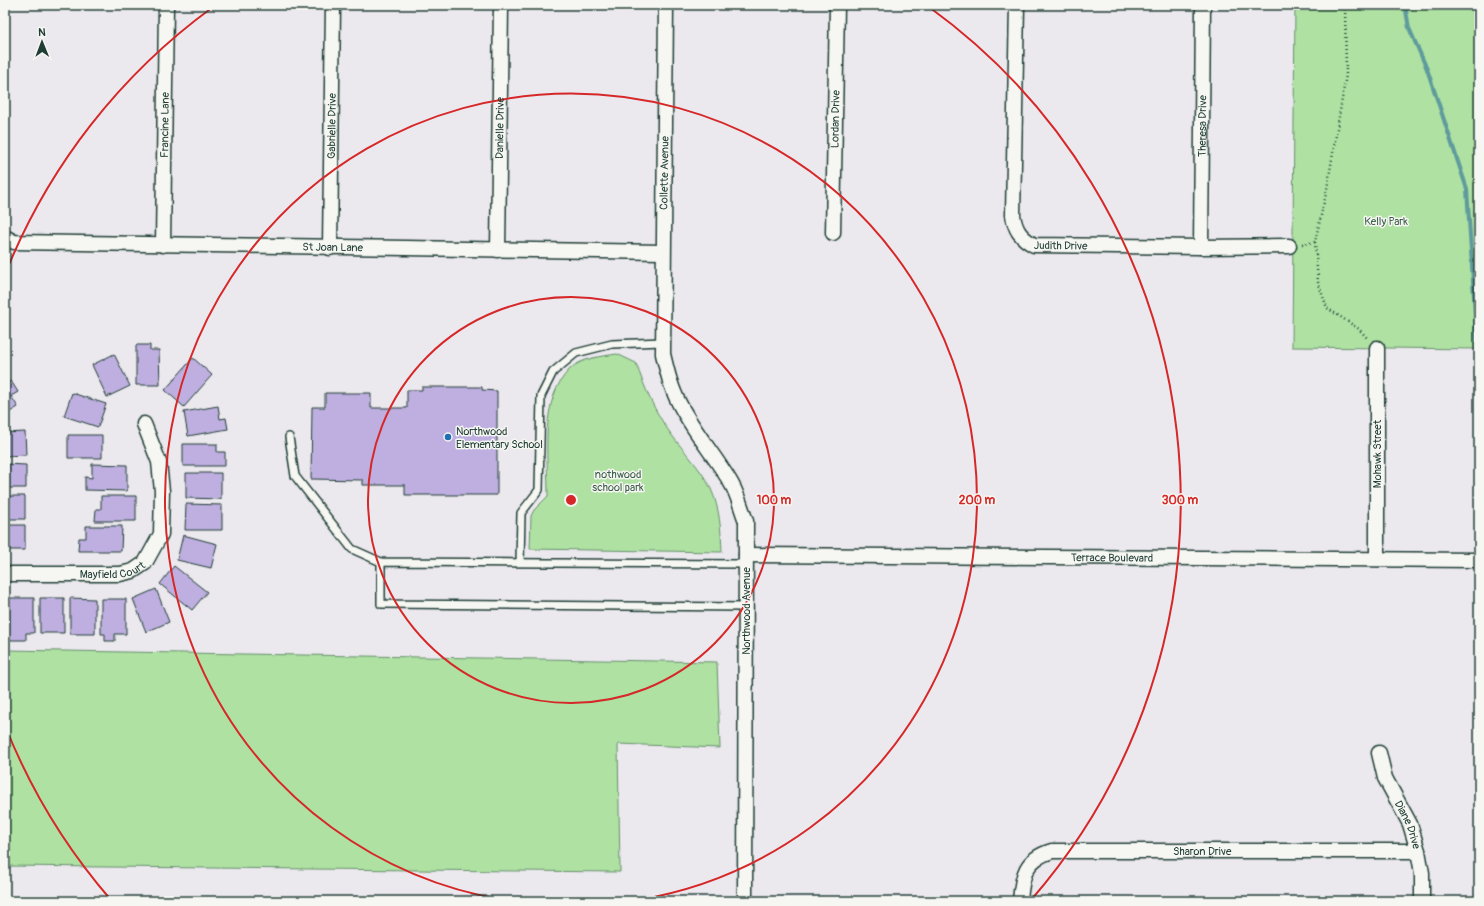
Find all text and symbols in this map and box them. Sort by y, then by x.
north arrow [22,22,62,62]
text: N [38,26,46,39]
street label: Lordan Drive [828,89,843,148]
street label: Francine Lane [158,91,172,158]
street label: Gabrielle Drive [325,92,339,159]
street label: Theresa Drive [1196,94,1209,157]
street label: Danielle Drive [493,96,507,159]
street label: Collette Avenue [657,135,672,210]
park label: Kelly Park [1364,215,1408,228]
street label: Judith Drive [1034,239,1088,253]
street label: St Joan Lane [302,240,364,254]
street label: Mohawk Street [1371,419,1384,488]
place label: Northwood Elementary School [456,425,543,451]
marker: Northwood Elementary School [443,432,453,442]
park label: nothwood school park [592,468,644,494]
centre of rings [564,493,578,507]
text: 100 m [757,493,792,508]
text: 200 m [959,493,996,508]
text: 300 m [1162,493,1199,508]
street label: Terrace Boulevard [1071,551,1153,565]
street label: Mayfield Court [80,558,148,581]
street label: Northwood Avenue [740,567,753,655]
street label: Diane Drive [1392,799,1423,851]
street label: Sharon Drive [1173,845,1232,858]

